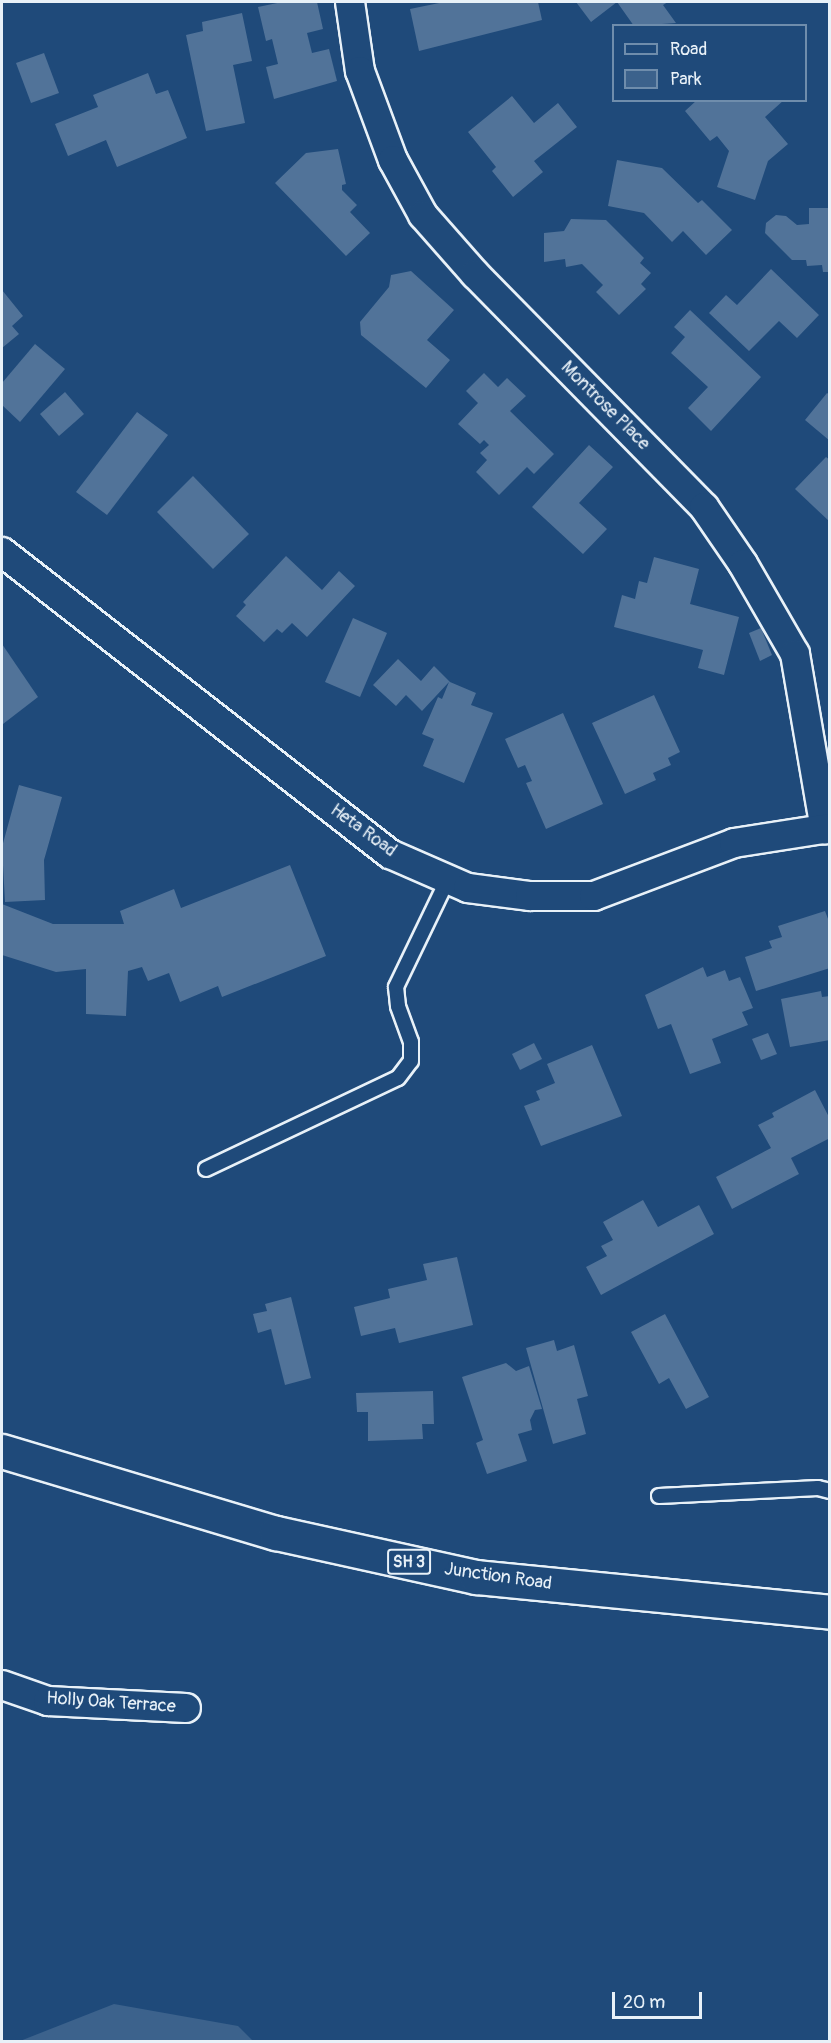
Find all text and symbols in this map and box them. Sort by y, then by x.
legend [612,24,807,102]
text: Road [670,38,707,61]
text: Park [670,68,702,91]
street label: Montrose Place [556,357,654,455]
street label: Heta Road [326,800,400,862]
road number: SH 3 [386,1549,432,1575]
street label: Junction Road [443,1559,553,1595]
street label: Holly Oak Terrace [46,1688,176,1718]
scale bar [615,1980,705,2018]
text: 20 m [623,1991,665,2014]

